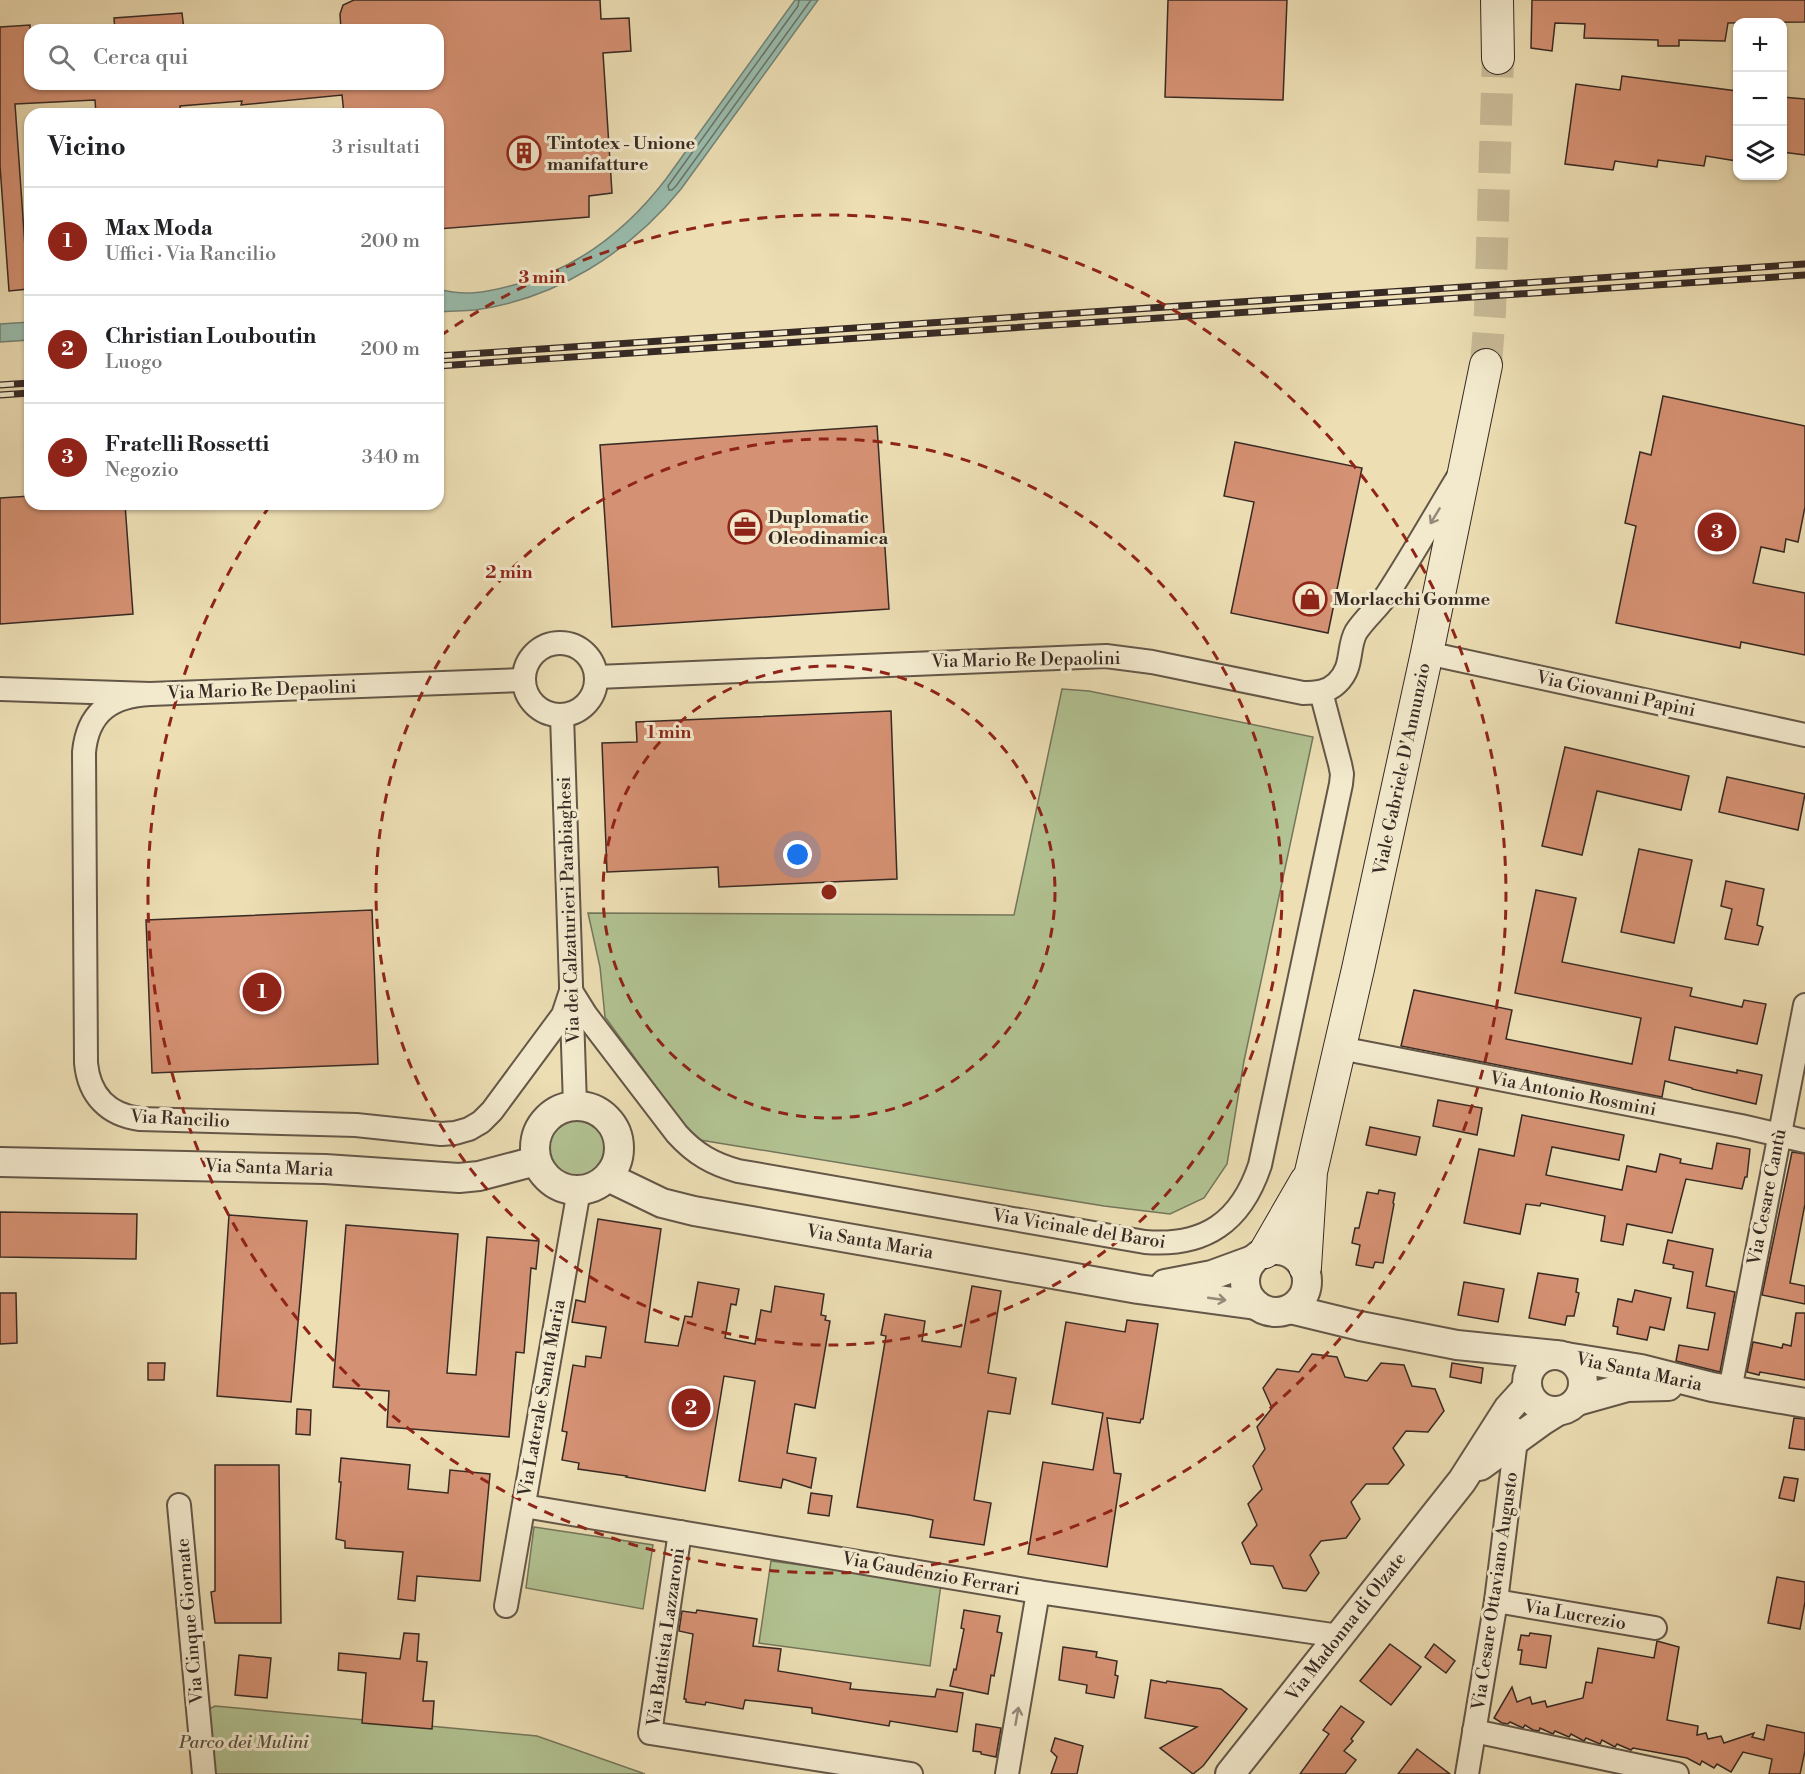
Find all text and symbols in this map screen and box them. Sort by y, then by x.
map controls [1733,18,1787,180]
button: + [1733,18,1787,72]
search box [24,24,444,90]
icon: search [45,41,78,74]
text: Cerca qui [93,44,189,71]
button: − [1733,72,1787,126]
button: layers [1733,126,1787,180]
text: Vicino [48,131,126,163]
place label: Tintotex - Unione manifatture [547,132,695,176]
text: 3 risultati [332,135,420,160]
building icon: Tintotex - Unione manifatture [506,135,542,171]
text: Max Moda [105,215,213,242]
text: 1 [63,229,72,254]
text: 200 m [360,229,420,254]
text: Uffici · Via Rancilio [105,242,276,267]
text: 3 min [519,266,565,289]
text: Christian Louboutin [105,323,316,350]
text: 2 [61,337,74,362]
text: 200 m [360,337,420,362]
text: Luogo [105,350,162,375]
text: Fratelli Rossetti [105,431,269,458]
text: 3 [61,445,74,470]
text: 340 m [362,445,420,470]
text: Negozio [105,458,179,483]
place label: Duplomatic Oleodinamica [768,506,888,550]
one-way arrow [1428,507,1440,524]
office icon: Duplomatic Oleodinamica [727,509,763,545]
pin: 3 [1698,510,1736,554]
text: 2 min [485,561,533,584]
shop icon: Morlacchi Gomme [1292,581,1328,617]
place label: Morlacchi Gomme [1333,588,1491,611]
street label: Via Mario Re Depaolini [930,647,1121,673]
street label: Viale Gabriele D'Annunzio [1368,661,1436,878]
street label: Via Giovanni Papini [1533,666,1698,722]
street label: Via Mario Re Depaolini [166,675,357,705]
text: 1 min [647,721,691,744]
street label: Via dei Calzaturieri Parabiaghesi [553,776,585,1045]
your location [783,840,812,869]
centre of rings [819,882,839,902]
pin: 1 [242,970,282,1014]
street label: Via Antonio Rosmini [1487,1066,1658,1121]
street label: Via Rancilio [129,1105,230,1133]
street label: Via Cesare Cantù [1742,1126,1792,1268]
street label: Via Santa Maria [203,1154,334,1182]
street label: Via Vicinale del Baroi [990,1204,1167,1254]
street label: Via Santa Maria [804,1219,936,1265]
one-way arrow [1207,1294,1226,1305]
street label: Via Laterale Santa Maria [513,1297,571,1499]
street label: Via Santa Maria [1573,1347,1705,1397]
pin: 2 [672,1386,710,1430]
street label: Via Cesare Ottaviano Augusto [1467,1470,1523,1713]
street label: Via Cinque Giornate [171,1537,209,1706]
street label: Via Battista Lazzaroni [642,1546,690,1729]
street label: Via Gaudenzio Ferrari [839,1547,1022,1601]
street label: Via Madonna di Olzate [1280,1548,1411,1707]
street label: Via Lucrezio [1521,1595,1628,1635]
one-way arrow [1011,1707,1022,1727]
park label: Parco dei Mulini [178,1731,309,1754]

